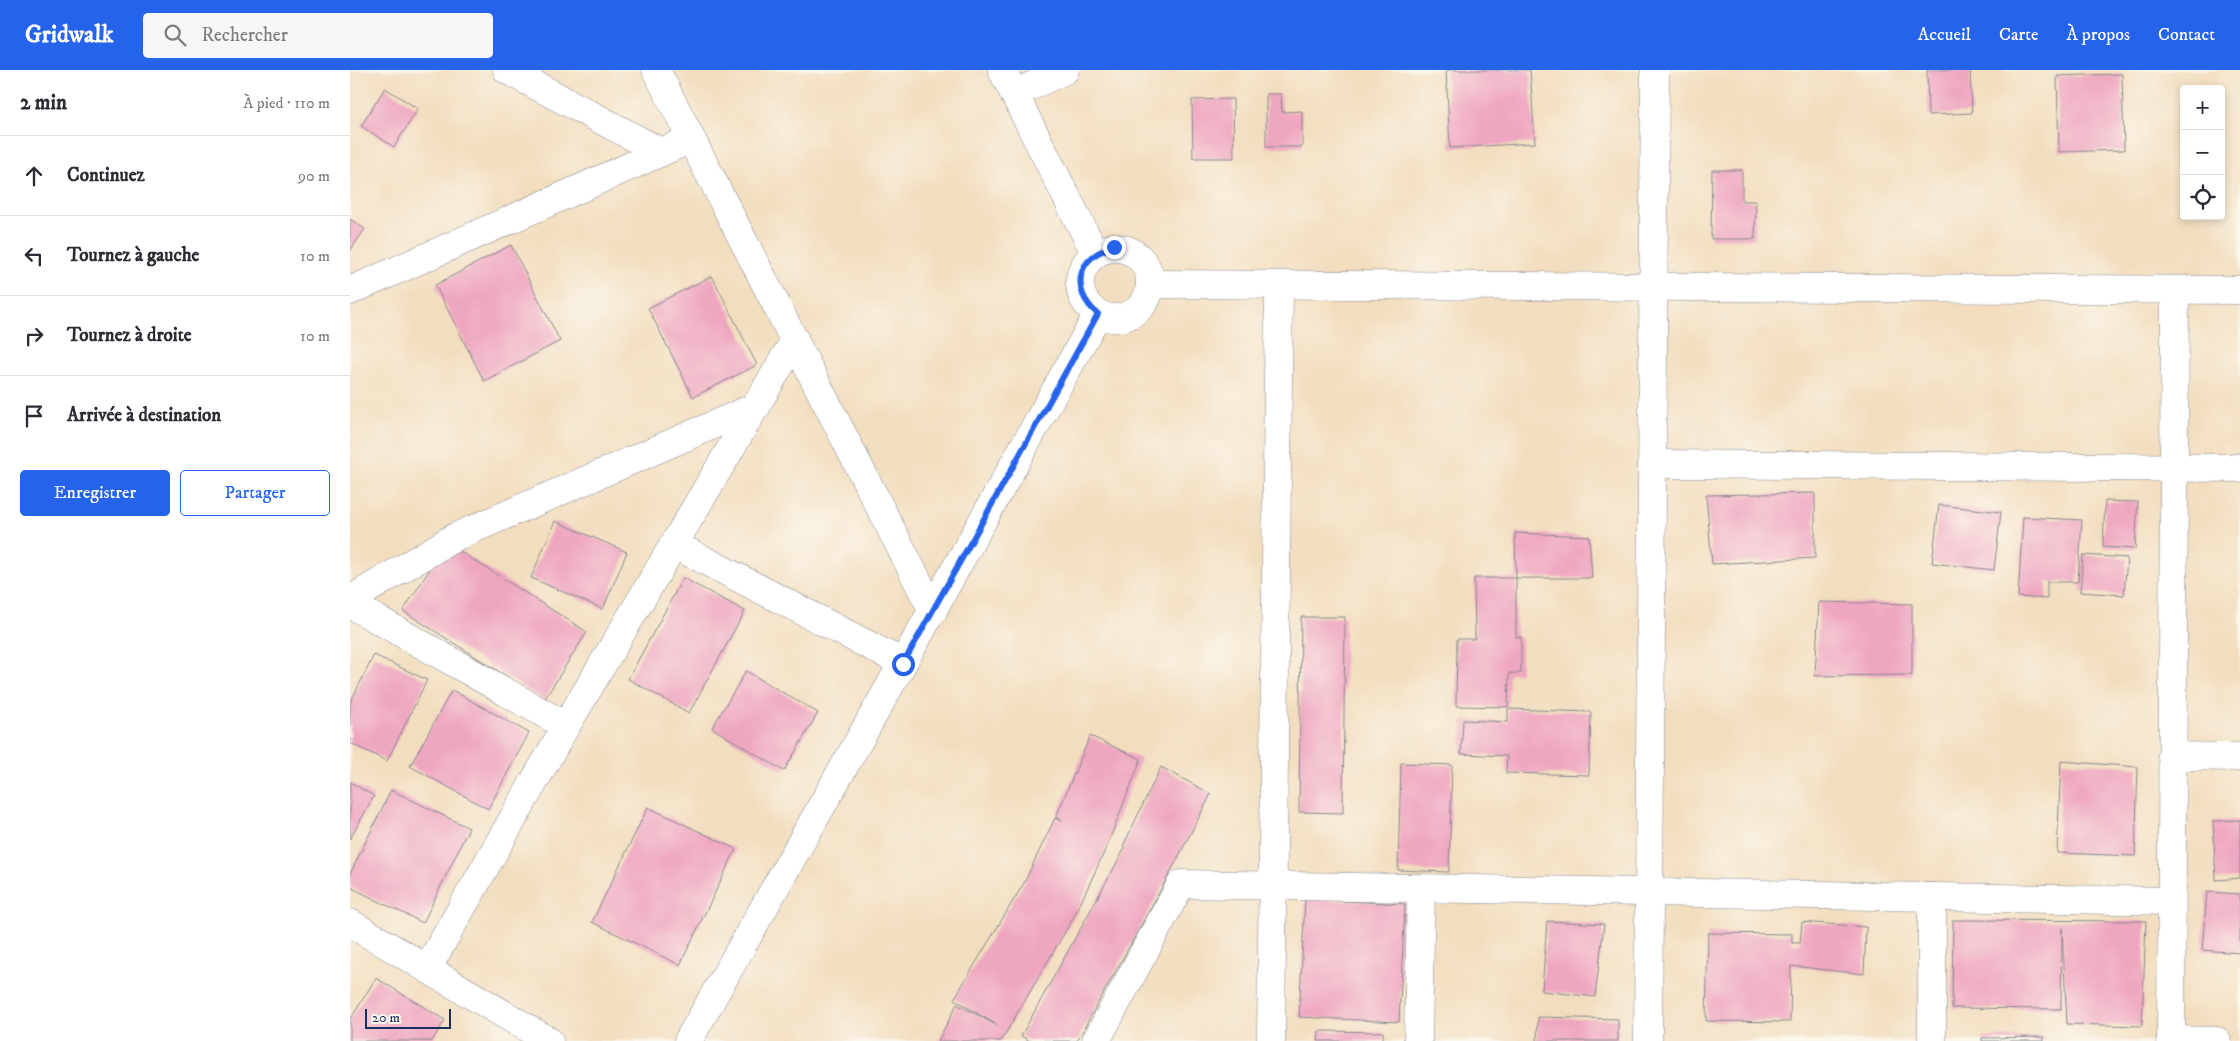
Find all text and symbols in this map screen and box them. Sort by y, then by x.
search box [143,13,493,58]
text: Gridwalk [25,20,113,50]
icon: search [161,21,189,49]
text: Rechercher [201,24,288,47]
text: Accueil [1918,24,1971,46]
text: Carte [1999,24,2038,46]
text: À propos [2066,24,2130,46]
text: Contact [2158,24,2215,46]
map controls [2180,85,2225,220]
button: + [2180,85,2225,130]
text: 2 min [20,90,67,116]
text: À pied · 110 m [243,93,330,113]
button: − [2180,130,2225,175]
icon: ahead [20,162,48,190]
text: Continuez [67,164,145,187]
text: 90 m [298,166,330,186]
button: locate [2180,175,2225,220]
route end [1103,236,1126,259]
icon: left [20,242,48,270]
text: Tournez à gauche [67,244,199,267]
text: 10 m [300,246,330,266]
icon: right [20,322,48,350]
text: Tournez à droite [67,324,192,347]
text: 10 m [300,326,330,346]
icon: arrive [20,402,48,430]
text: Arrivée à destination [67,404,221,427]
button: Enregistrer [20,470,170,516]
button: Partager [180,470,330,516]
route start [892,653,915,676]
scale bar [365,1006,451,1029]
text: 20 m [372,1009,400,1027]

